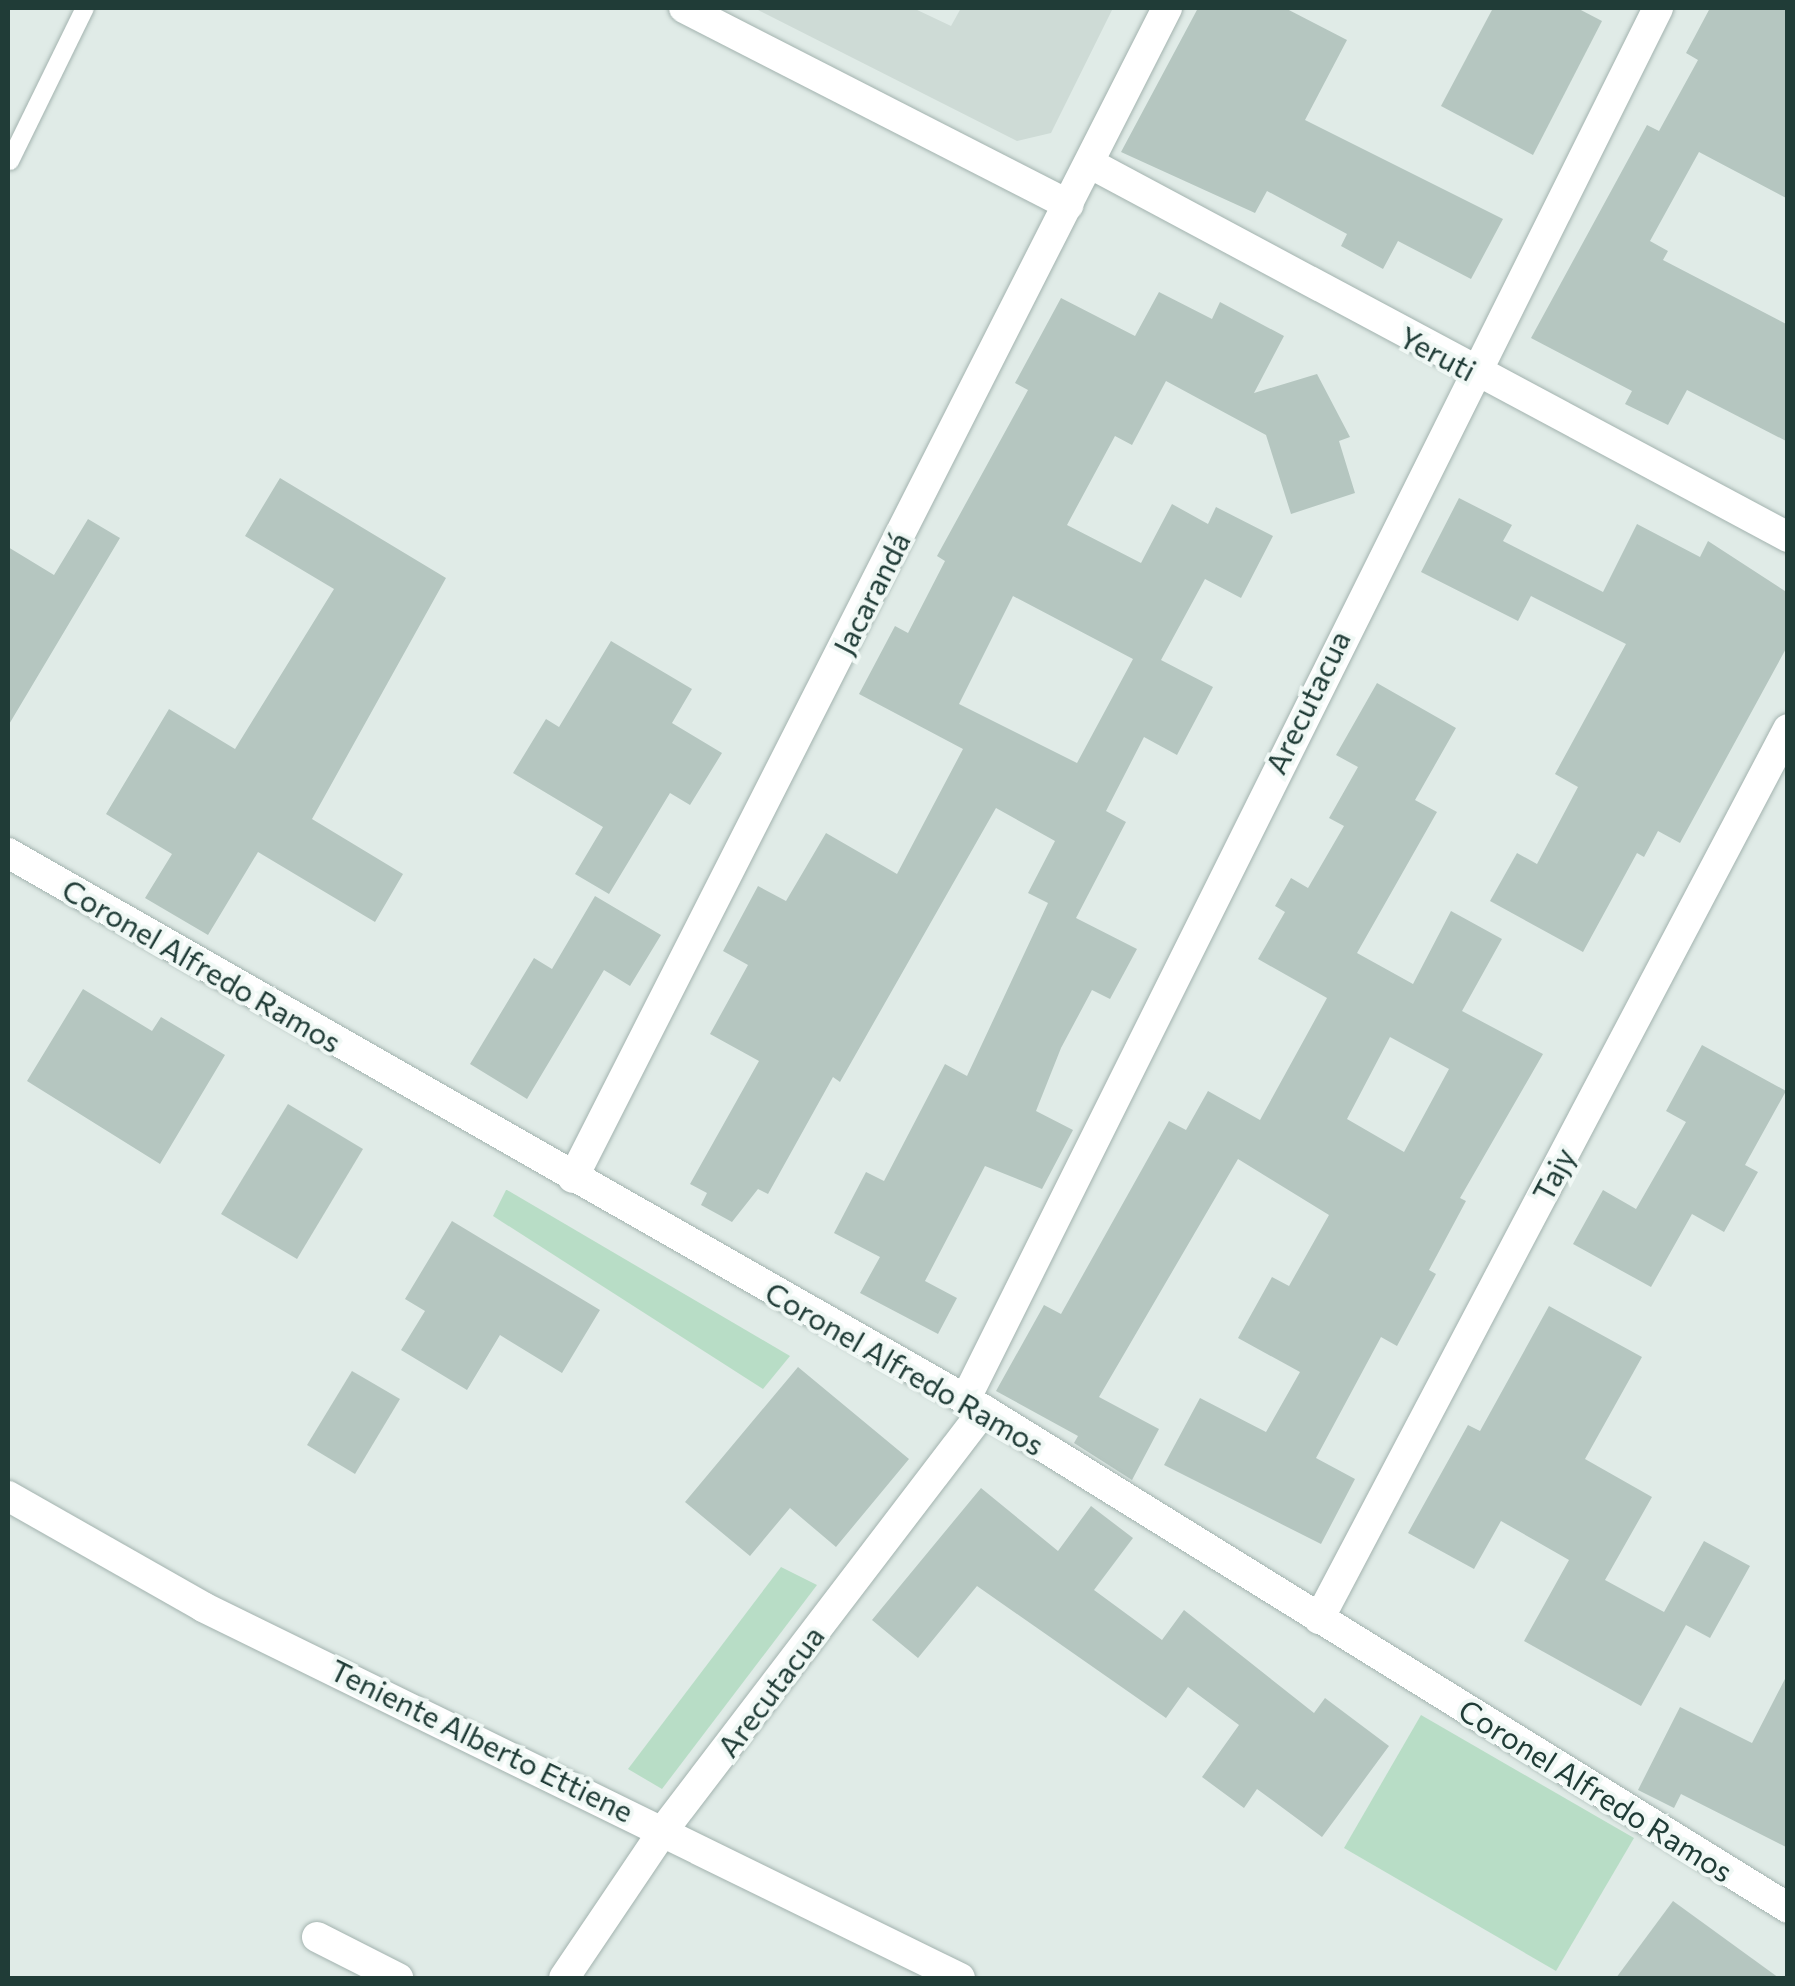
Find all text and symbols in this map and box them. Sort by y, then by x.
street label: Yeruti [1394,318,1482,388]
street label: Jacarandá [825,526,917,660]
street label: Arecutacua [1257,625,1357,779]
street label: Coronel Alfredo Ramos [56,870,348,1060]
street label: Tajy [1524,1141,1582,1207]
street label: Coronel Alfredo Ramos [759,1273,1051,1463]
street label: Arecutacua [709,1618,831,1764]
street label: Teniente Alberto Ettiene [325,1651,639,1829]
street label: Coronel Alfredo Ramos [1453,1691,1739,1889]

